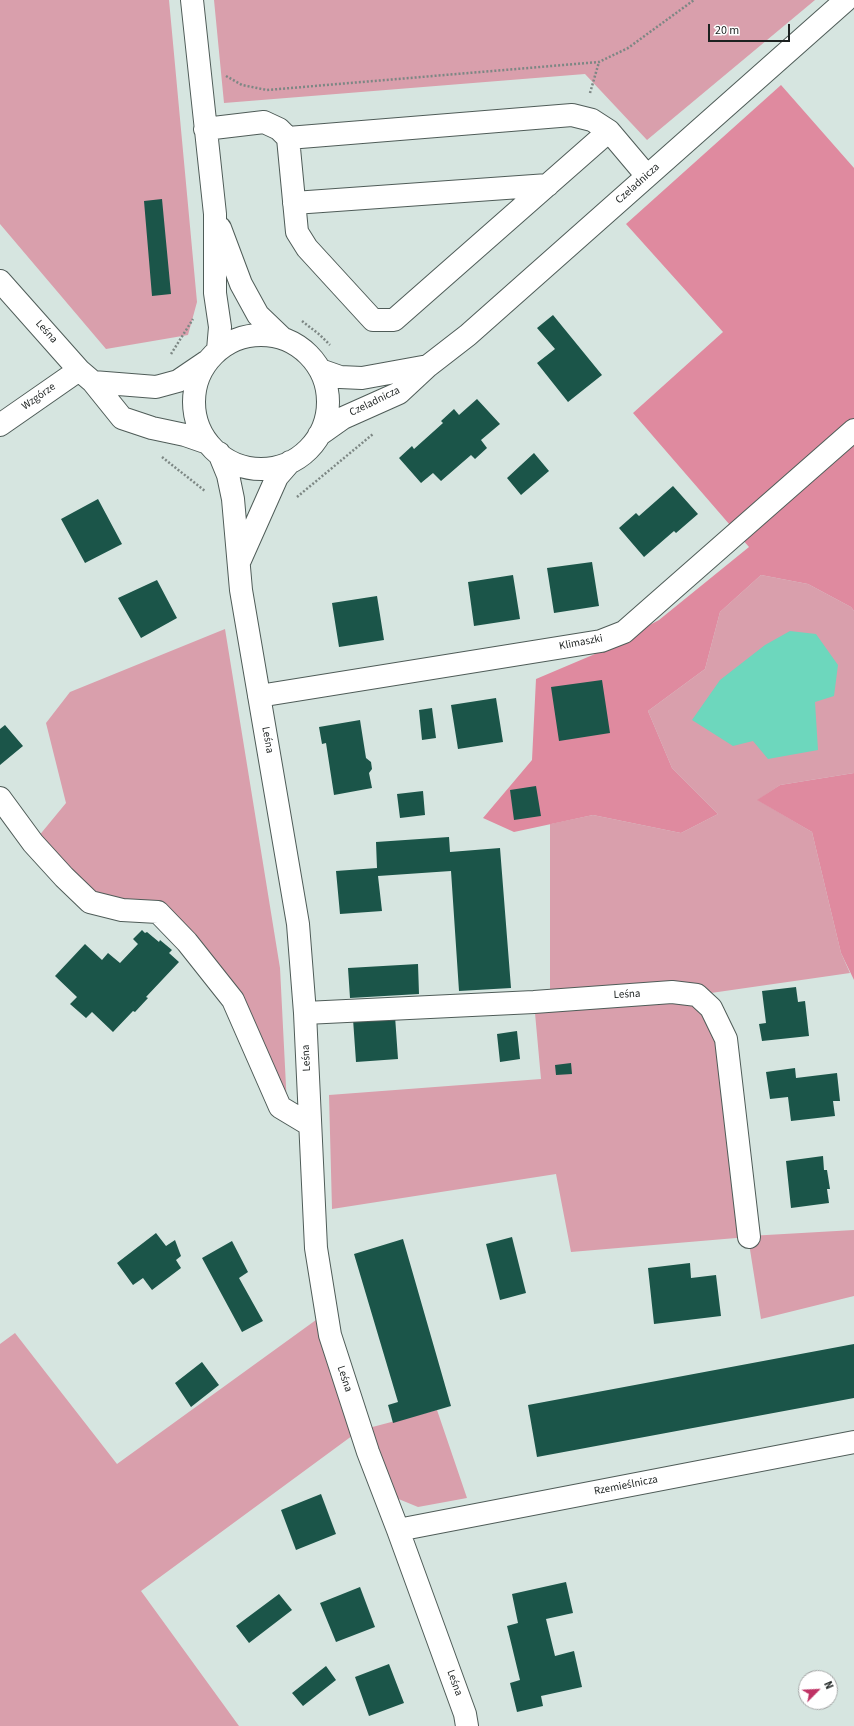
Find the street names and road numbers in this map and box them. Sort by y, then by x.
street label: Czeladnicza [613,161,663,207]
street label: Leśna [32,318,60,346]
street label: Wzgórze [20,381,58,413]
street label: Czeladnicza [348,384,402,420]
street label: Klimaszki [558,632,604,654]
street label: Leśna [258,726,276,754]
street label: Leśna [613,988,641,1002]
street label: Leśna [300,1044,314,1072]
street label: Leśna [334,1364,354,1394]
street label: Rzemieślnicza [593,1473,659,1499]
street label: Leśna [443,1668,465,1698]

